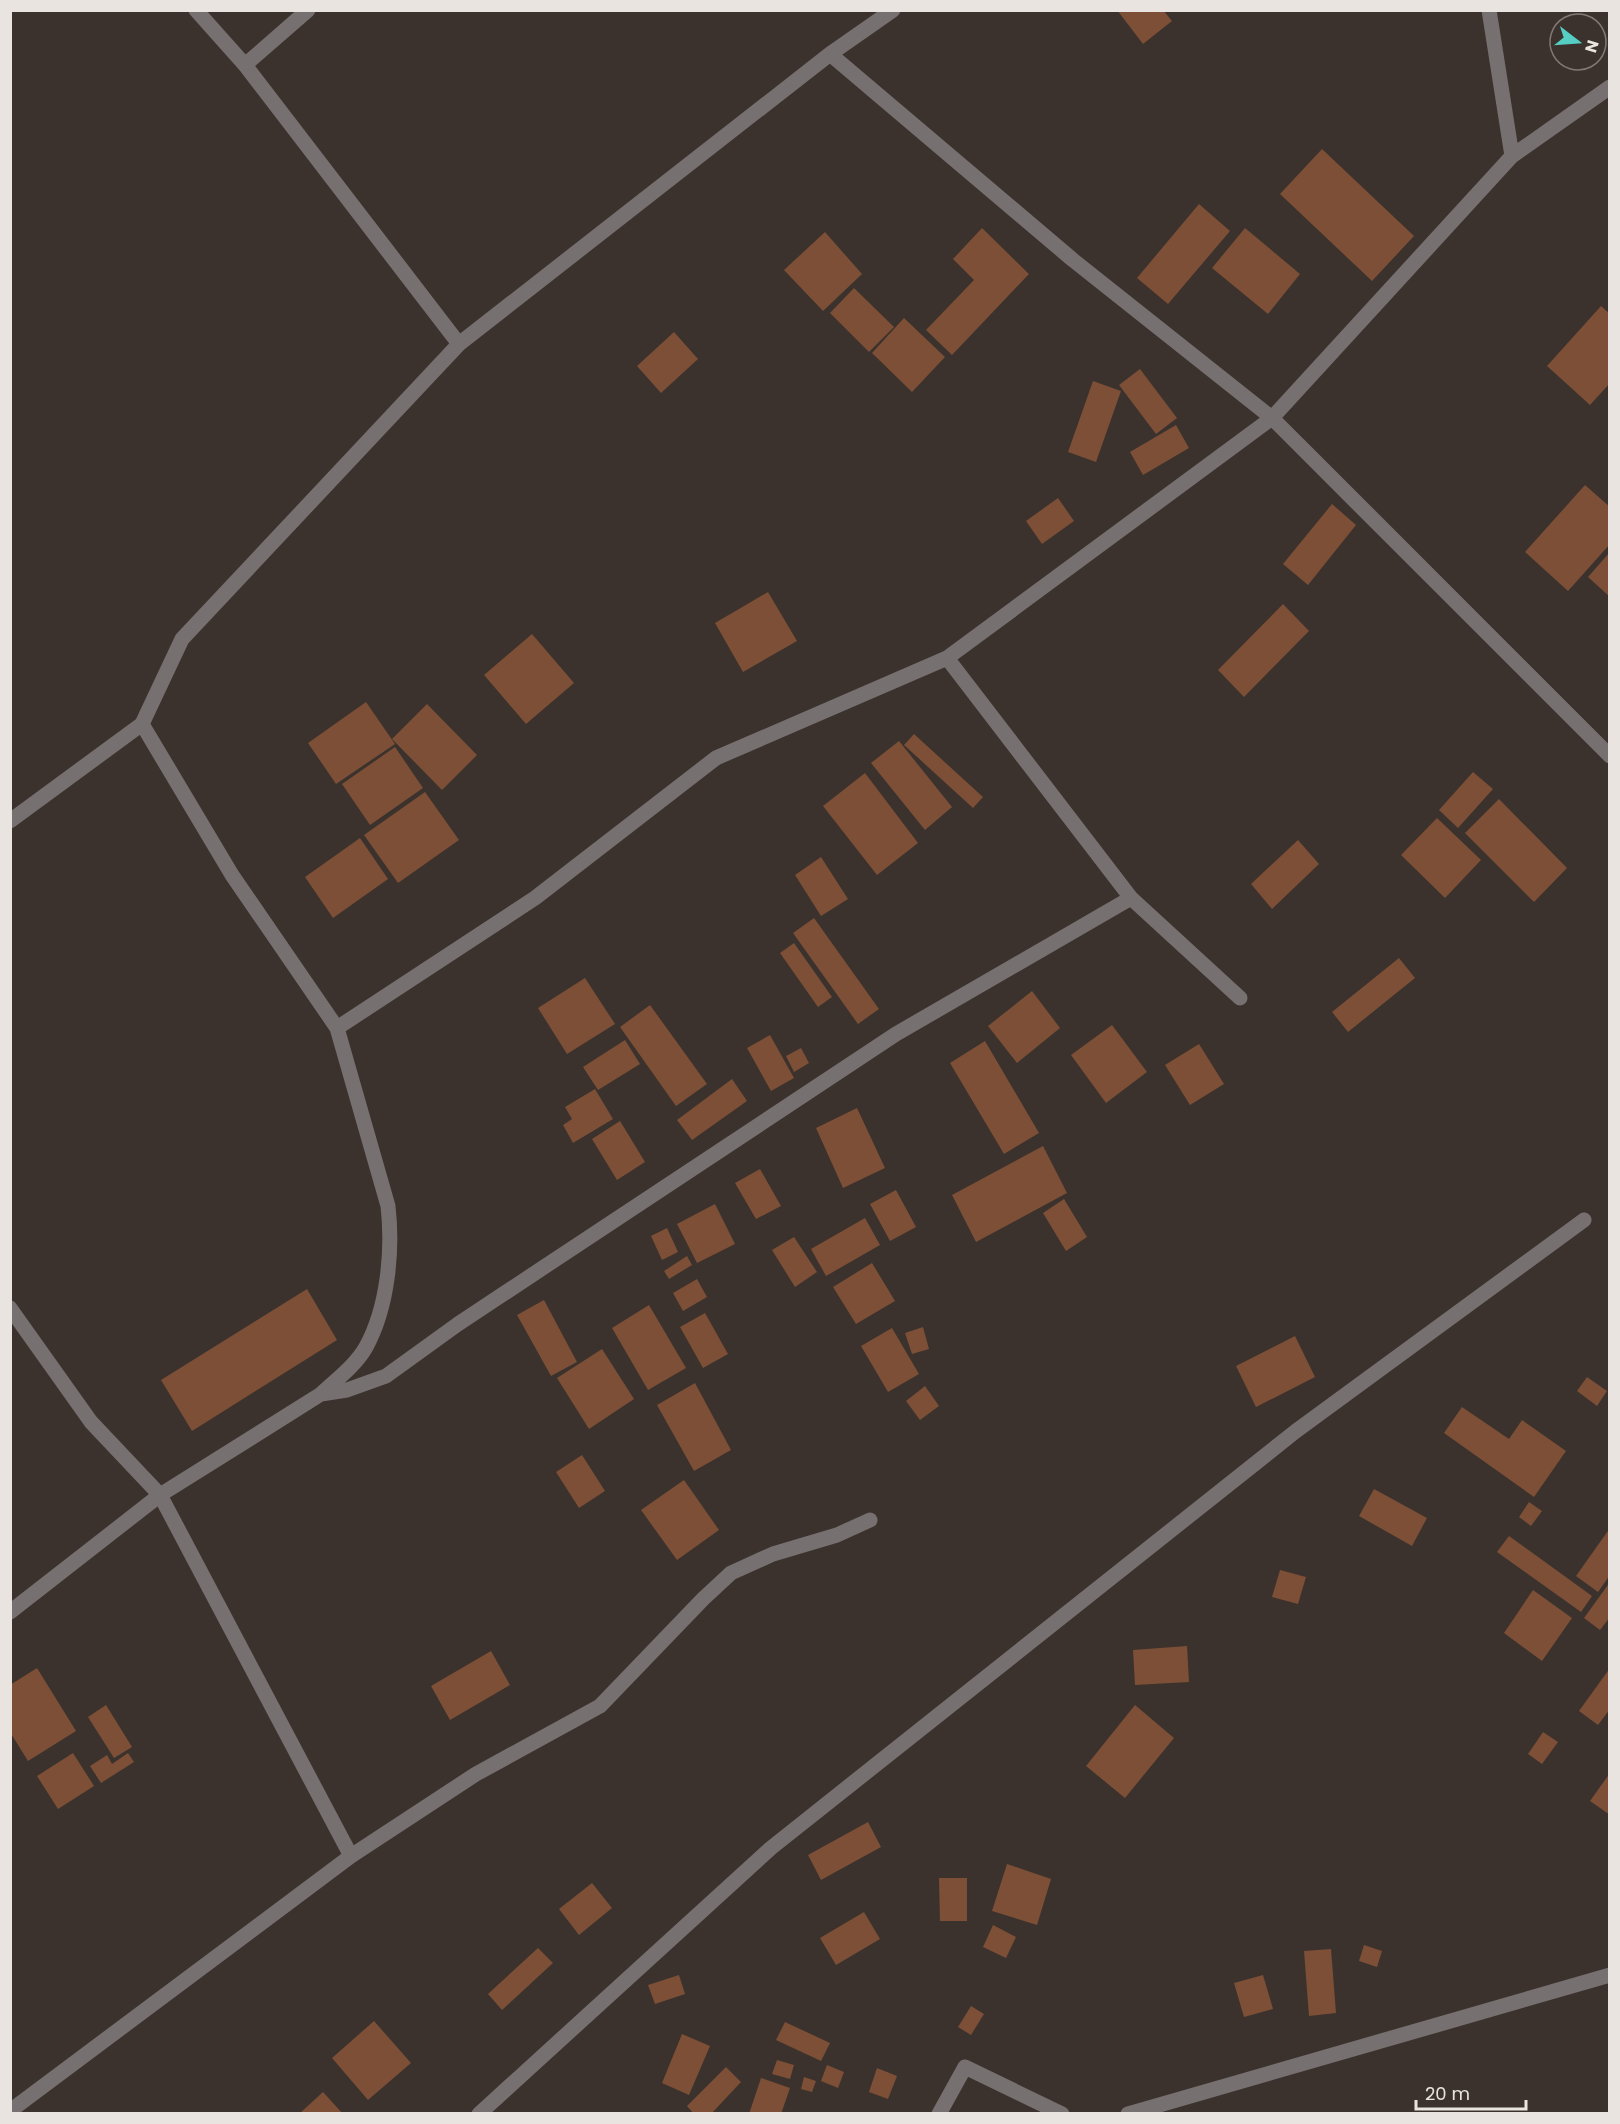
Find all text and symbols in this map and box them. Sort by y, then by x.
north arrow [1548,12,1608,72]
text: N [1579,37,1605,55]
scale bar [1416,2073,1526,2111]
text: 20 m [1425,2081,1470,2106]

